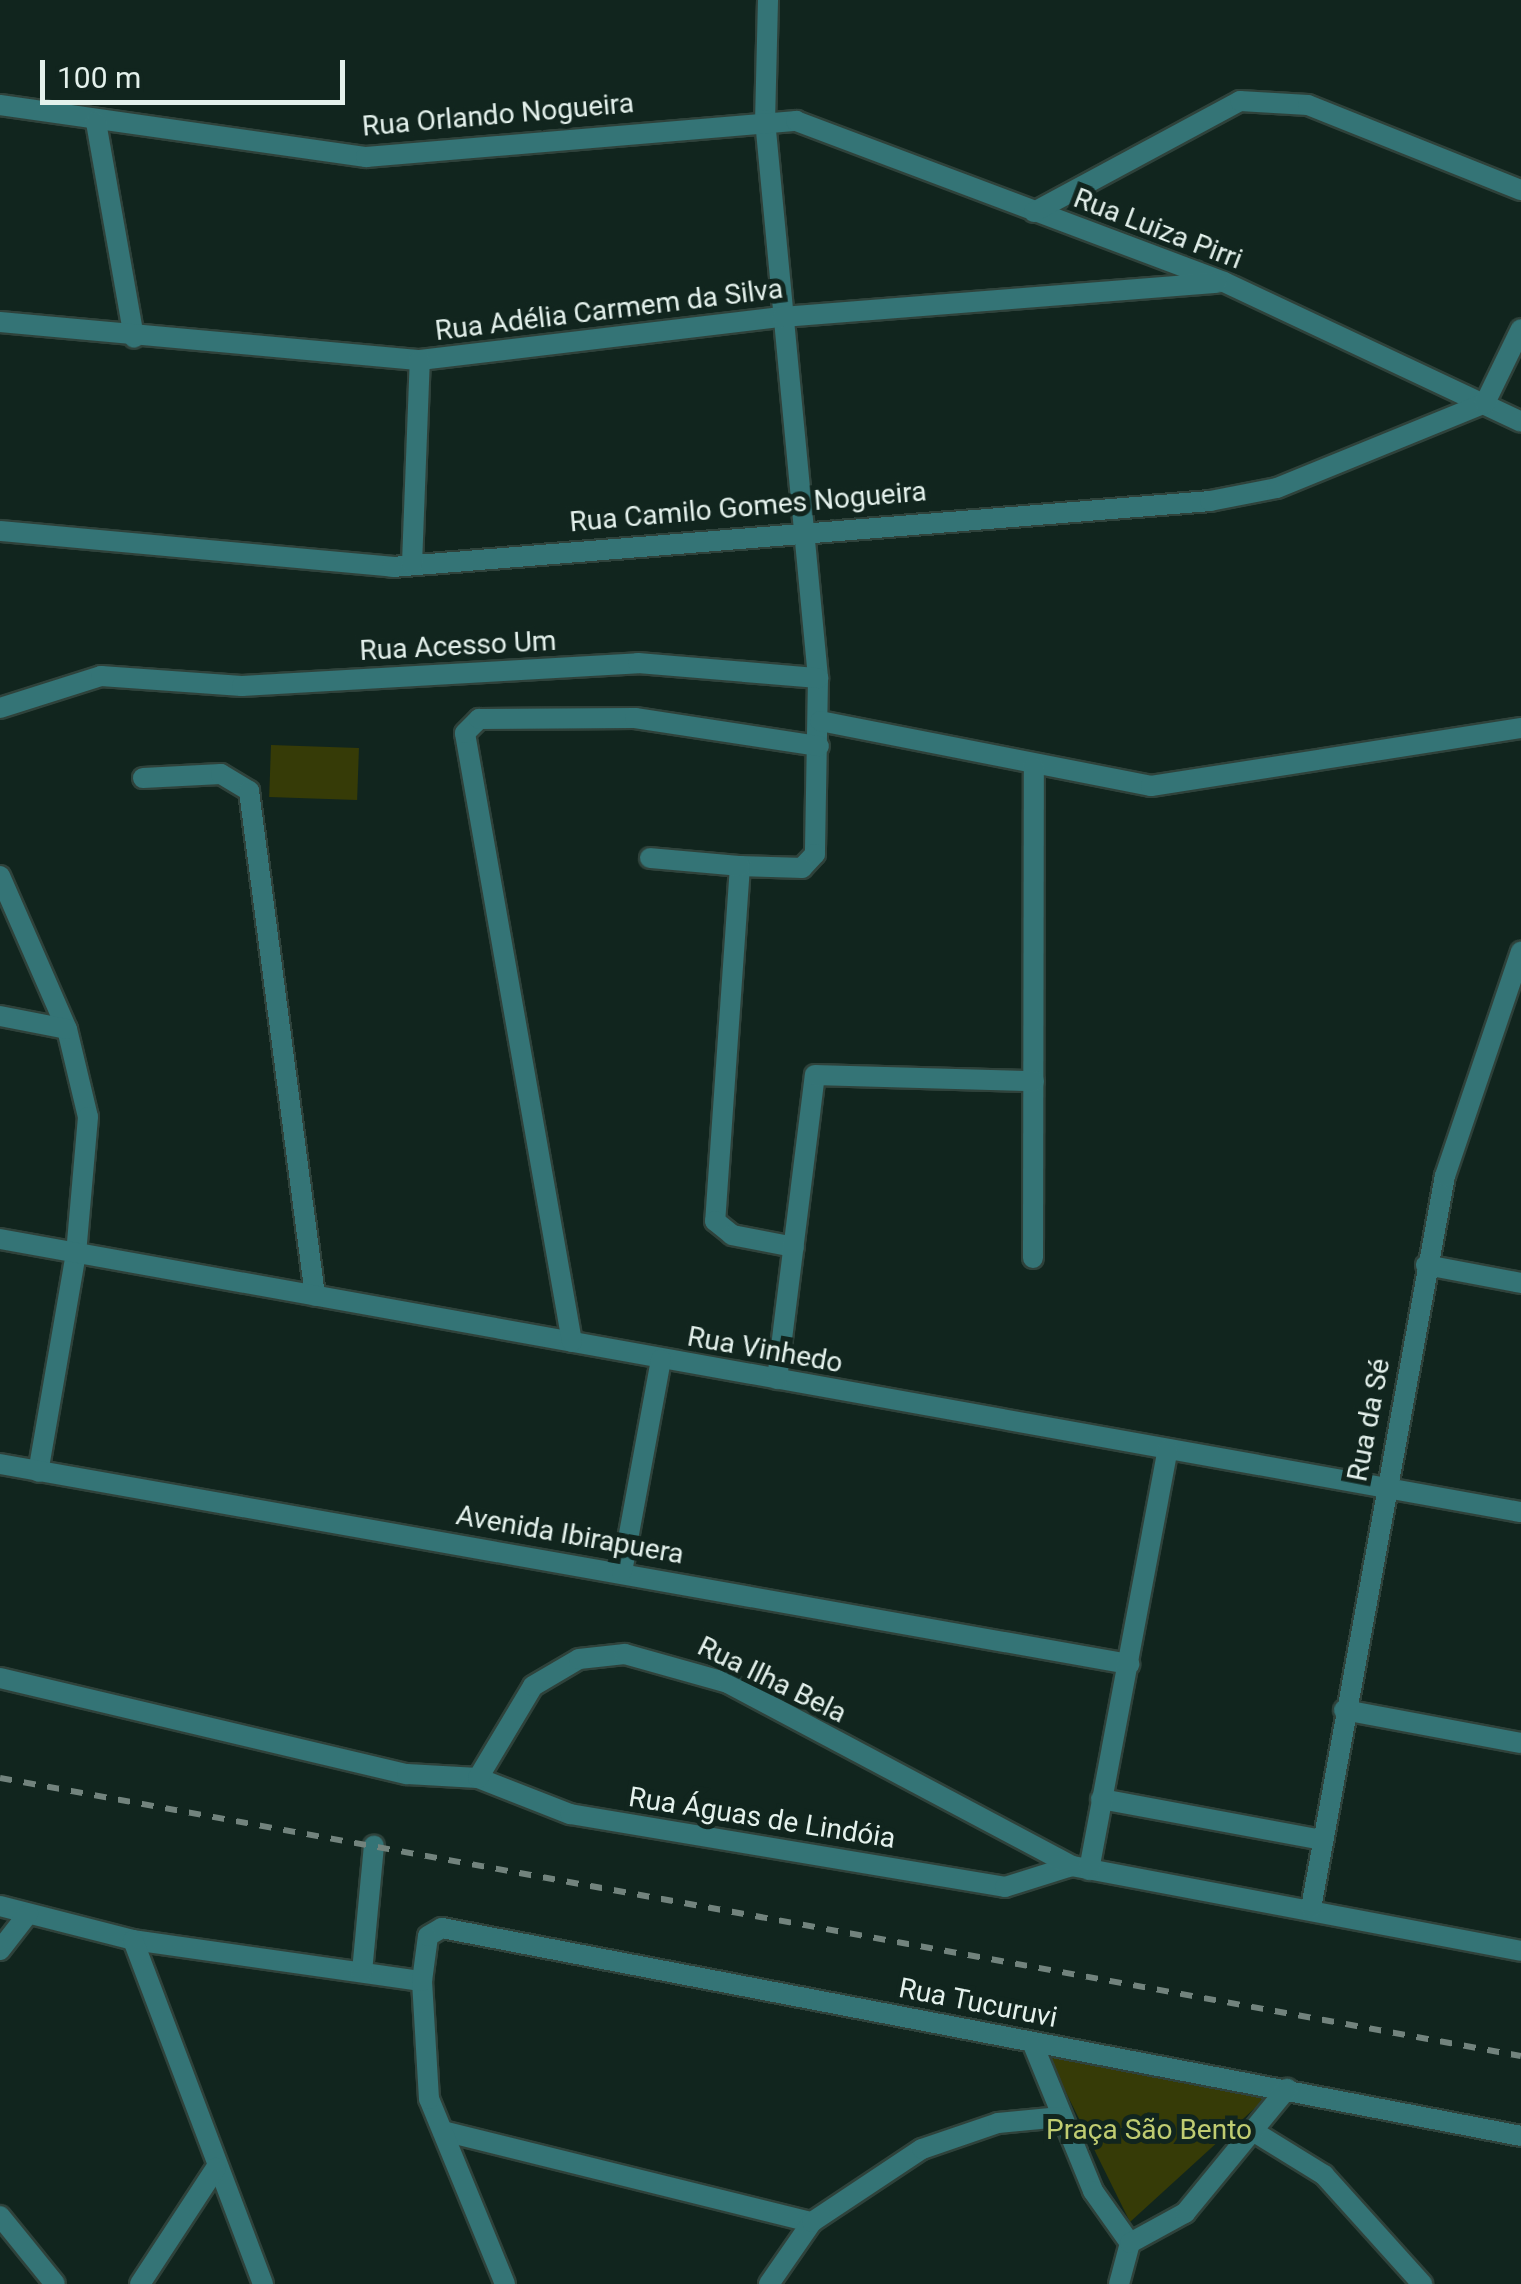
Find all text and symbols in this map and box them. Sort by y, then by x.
scale bar [45,40,350,102]
text: 100 m [57,60,141,95]
street label: Rua Orlando Nogueira [361,86,635,144]
street label: Rua Luiza Pirri [1069,181,1247,277]
street label: Rua Adélia Carmem da Silva [433,272,785,348]
street label: Rua Camilo Gomes Nogueira [568,475,928,539]
street label: Rua Acesso Um [359,624,557,668]
street label: Rua Vinhedo [685,1320,845,1380]
street label: Rua da Sé [1341,1356,1397,1484]
street label: Avenida Ibirapuera [454,1498,686,1572]
street label: Rua Ilha Bela [692,1630,852,1730]
street label: Rua Águas de Lindóia [626,1780,898,1856]
street label: Rua Tucuruvi [896,1971,1060,2035]
park label: Praça São Bento [1046,2113,1252,2147]

